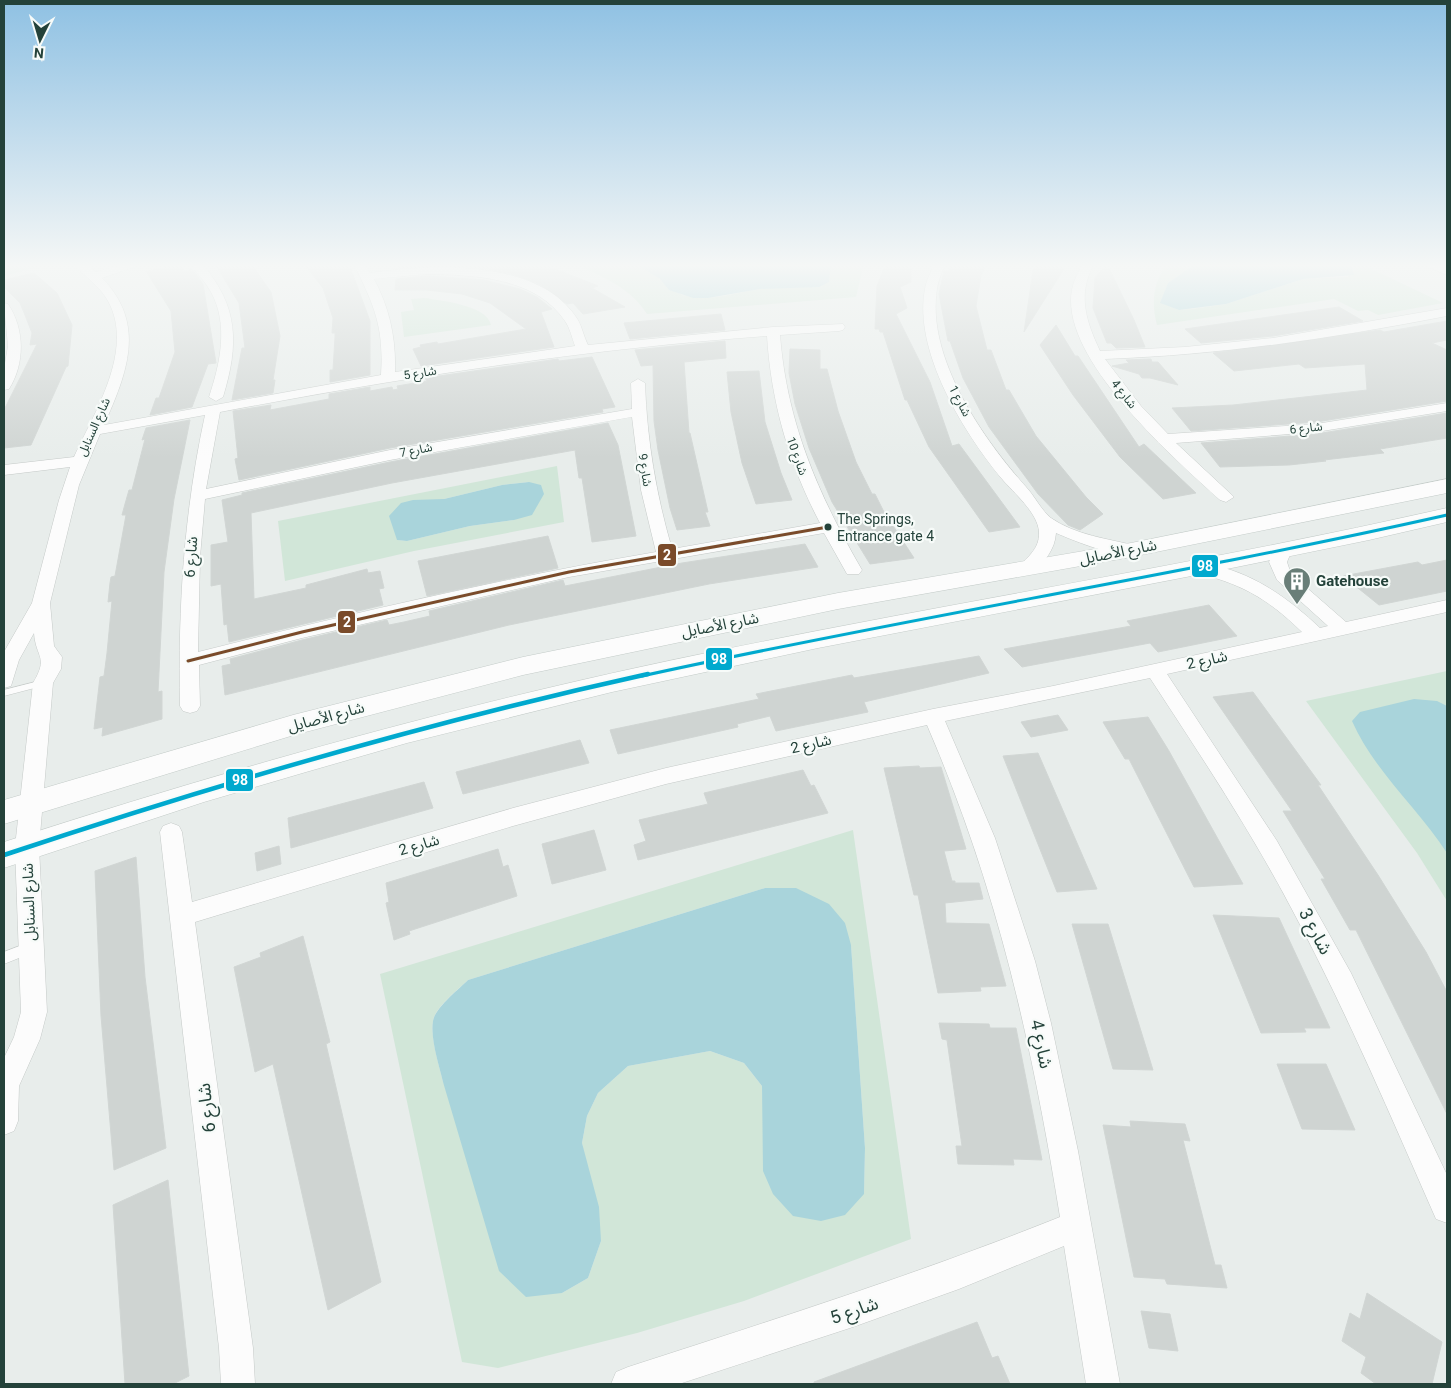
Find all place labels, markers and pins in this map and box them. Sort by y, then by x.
place label: The Springs, Entrance gate 4 [837,511,934,544]
marker: The Springs, Entrance gate 4 [823,522,833,532]
building icon: Gatehouse [1282,566,1312,605]
place label: Gatehouse [1316,572,1389,590]

